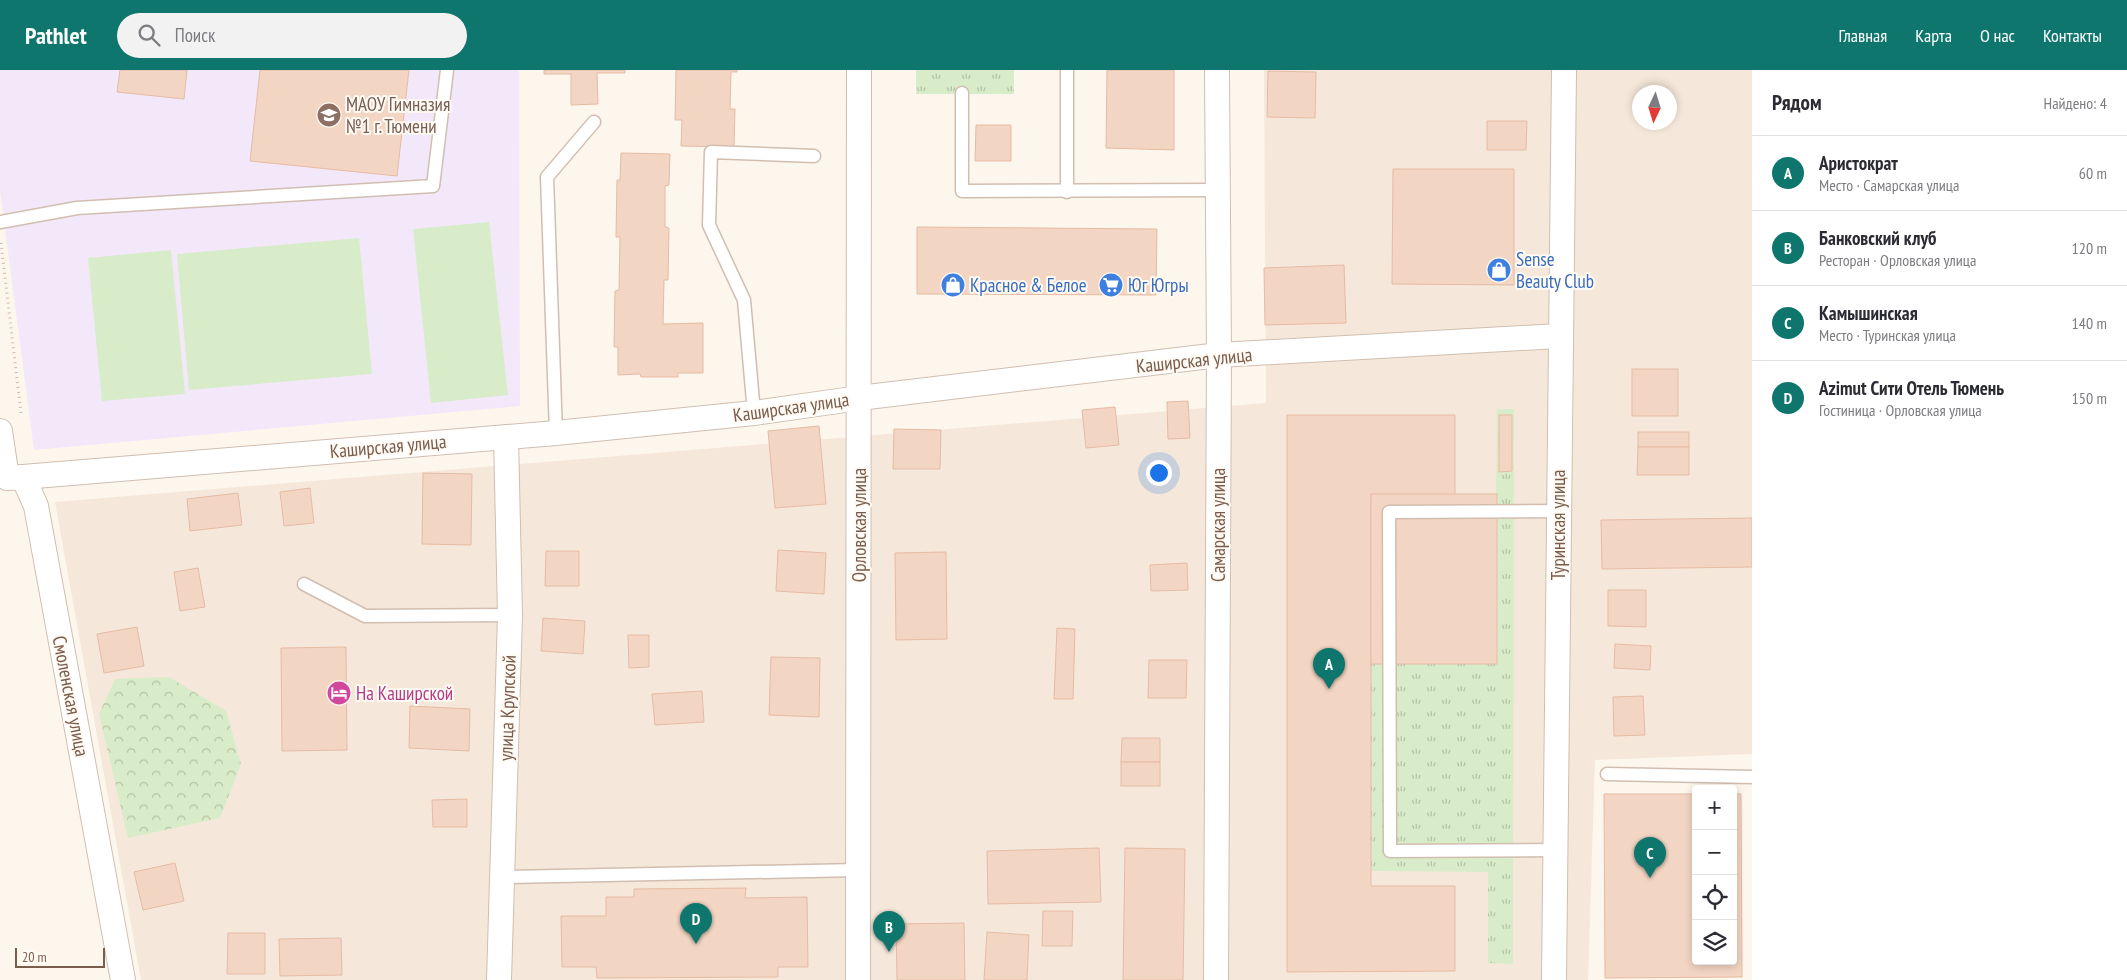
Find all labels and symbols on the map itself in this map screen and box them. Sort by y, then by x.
north arrow [1632,85,1677,130]
place label: МАОУ Гимназия №1 г. Тюмени [346,92,450,138]
school or university icon: МАОУ Гимназия №1 г. Тюмени [316,102,342,128]
place label: Sense Beauty Club [1516,247,1594,293]
shop icon: Sense Beauty Club [1486,257,1512,283]
shop icon: Красное & Белое [940,272,966,298]
supermarket icon: Юг Югры [1098,272,1124,298]
place label: Красное & Белое [970,273,1087,297]
place label: Юг Югры [1128,273,1189,297]
street label: Каширская улица [1135,342,1253,378]
street label: Каширская улица [731,387,851,427]
street label: Каширская улица [329,429,447,463]
your location [1146,460,1172,486]
street label: Орловская улица [847,468,871,582]
street label: Самарская улица [1206,468,1230,582]
street label: Туринская улица [1546,470,1570,580]
street label: Смоленская улица [48,634,94,758]
pin: A [1313,648,1345,689]
street label: улица Крупской [493,654,521,762]
hotel icon: На Каширской [326,680,352,706]
place label: На Каширской [356,681,453,705]
pin: C [1634,837,1666,878]
pin: D [680,903,712,944]
pin: B [873,911,905,952]
scale bar [15,945,105,968]

